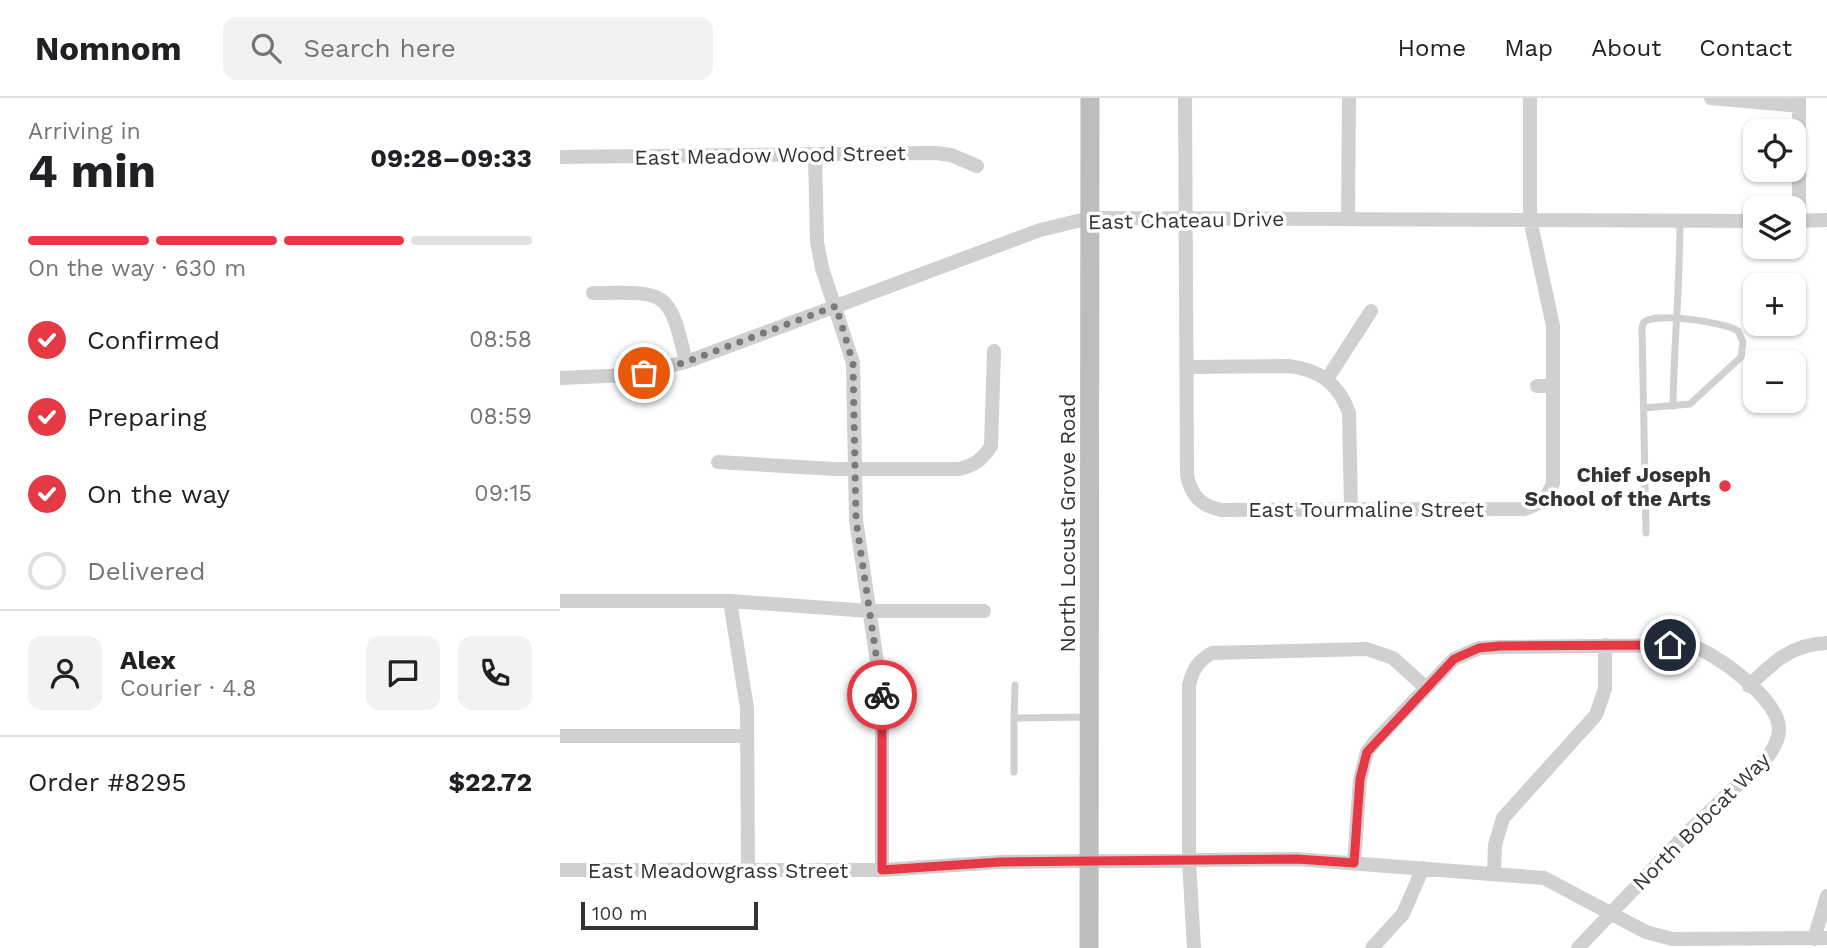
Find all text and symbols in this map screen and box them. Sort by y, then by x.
search box [223,17,713,80]
text: Nomnom [35,29,181,68]
icon: search [247,29,285,67]
text: Search here [303,33,456,63]
text: Home [1398,34,1466,62]
text: Map [1504,34,1553,62]
text: About [1591,34,1661,62]
text: Contact [1699,34,1792,62]
text: Arriving in [28,118,141,145]
map controls [1743,119,1806,413]
button: locate [1743,119,1806,182]
street label: East Meadow Wood Street [634,140,906,170]
text: 09:28–09:33 [370,143,532,173]
text: 4 min [28,144,156,198]
button: layers [1743,196,1806,259]
street label: East Chateau Drive [1088,206,1284,234]
text: On the way · 630 m [28,255,246,282]
button: + [1743,273,1806,336]
icon: check [28,321,66,359]
text: Confirmed [87,325,220,355]
text: 08:58 [469,326,532,353]
pin [614,343,674,403]
button: − [1743,350,1806,413]
icon: bag [625,354,663,392]
street label: North Locust Grove Road [1055,394,1080,652]
icon: check [28,398,66,436]
text: Preparing [87,402,207,432]
text: 08:59 [469,403,532,430]
place label: Chief Joseph School of the Arts [1525,462,1711,511]
icon: check [28,475,66,513]
marker: Chief Joseph School of the Arts [1717,478,1733,494]
text: On the way [87,479,230,509]
text: 09:15 [474,480,532,507]
street label: East Tourmaline Street [1248,497,1484,522]
text: Delivered [87,556,206,586]
pin [1640,615,1700,675]
icon: home [1651,626,1689,664]
button: person [28,636,102,710]
button: chat [366,636,440,710]
button: phone [458,636,532,710]
text: Alex [120,645,176,675]
courier [847,660,917,730]
text: Courier · 4.8 [120,675,256,702]
icon: bike [863,676,901,714]
street label: North Bobcat Way [1627,747,1775,895]
text: Order #8295 [28,767,187,797]
text: $22.72 [448,767,532,797]
street label: East Meadowgrass Street [588,858,848,883]
scale bar [581,899,758,931]
text: 100 m [592,902,648,925]

